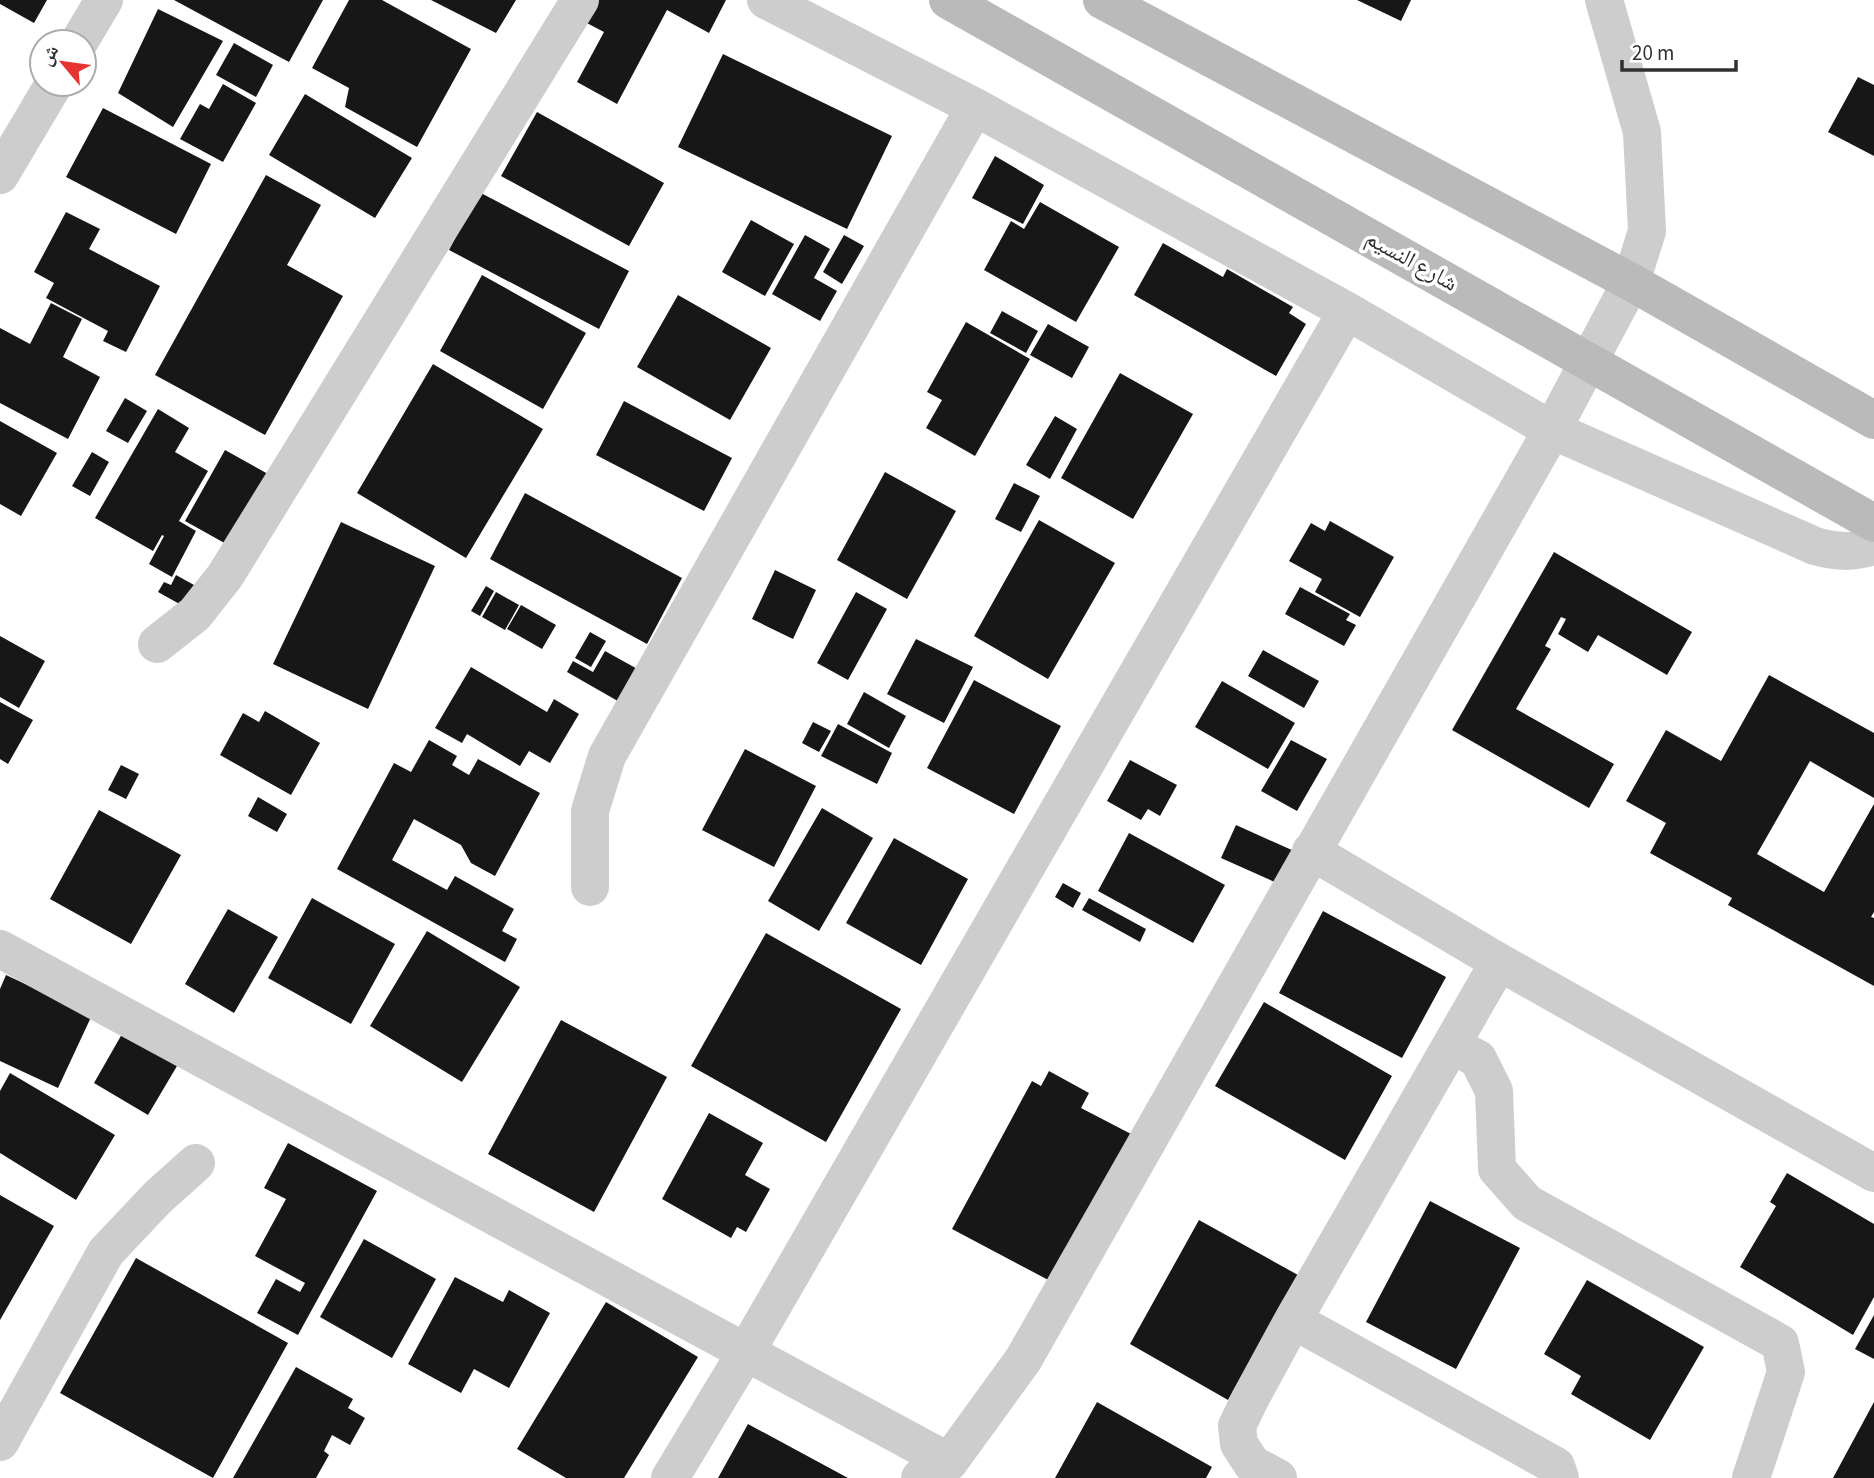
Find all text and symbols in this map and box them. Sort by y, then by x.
north arrow [28,28,98,98]
scale bar [1622,28,1736,72]
text: 20 m [1632,38,1674,68]
text: ش [33,40,66,71]
street label: شارع النسيم [1360,222,1464,299]

